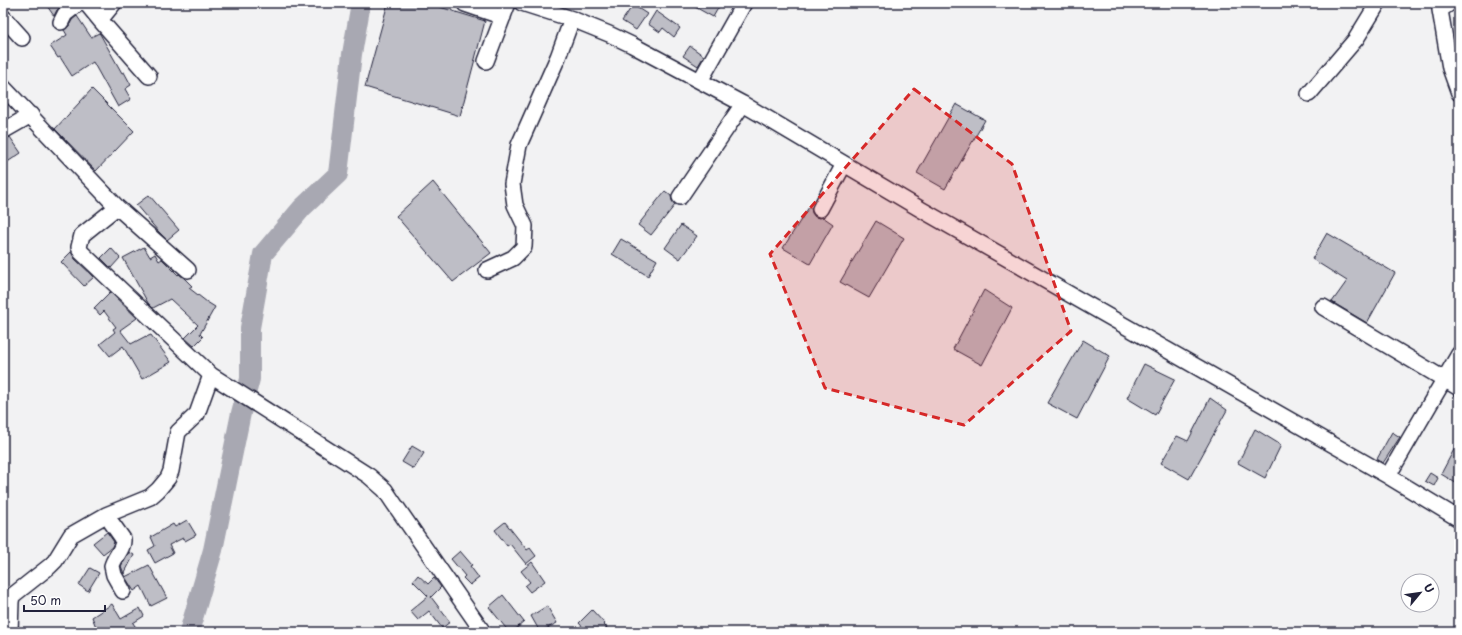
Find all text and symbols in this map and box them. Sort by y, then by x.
north arrow [1400,573,1440,613]
text: U [1420,580,1439,596]
scale bar [24,587,105,613]
text: 50 m [30,591,61,609]

